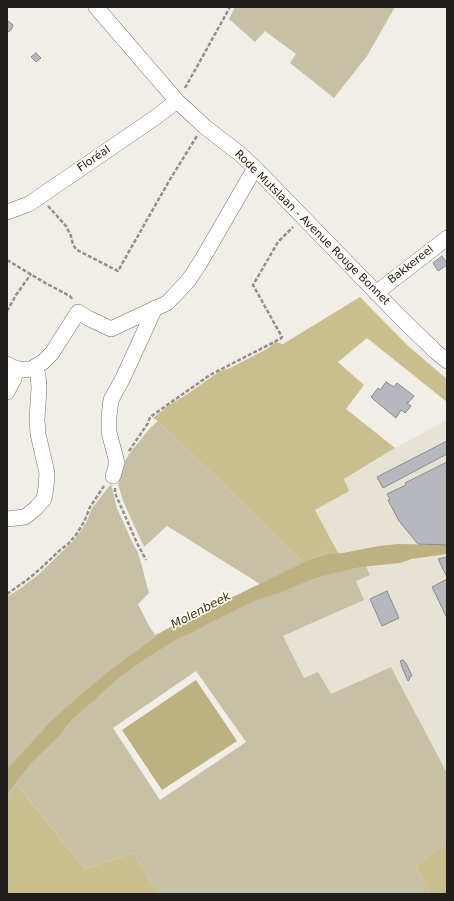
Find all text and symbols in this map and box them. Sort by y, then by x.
street label: Floréal [75,143,113,175]
street label: Rode Mutslaan - Avenue Rouge Bonnet [232,148,392,308]
street label: Bakkereel [386,243,436,287]
water label: Molenbeek [169,589,233,633]

